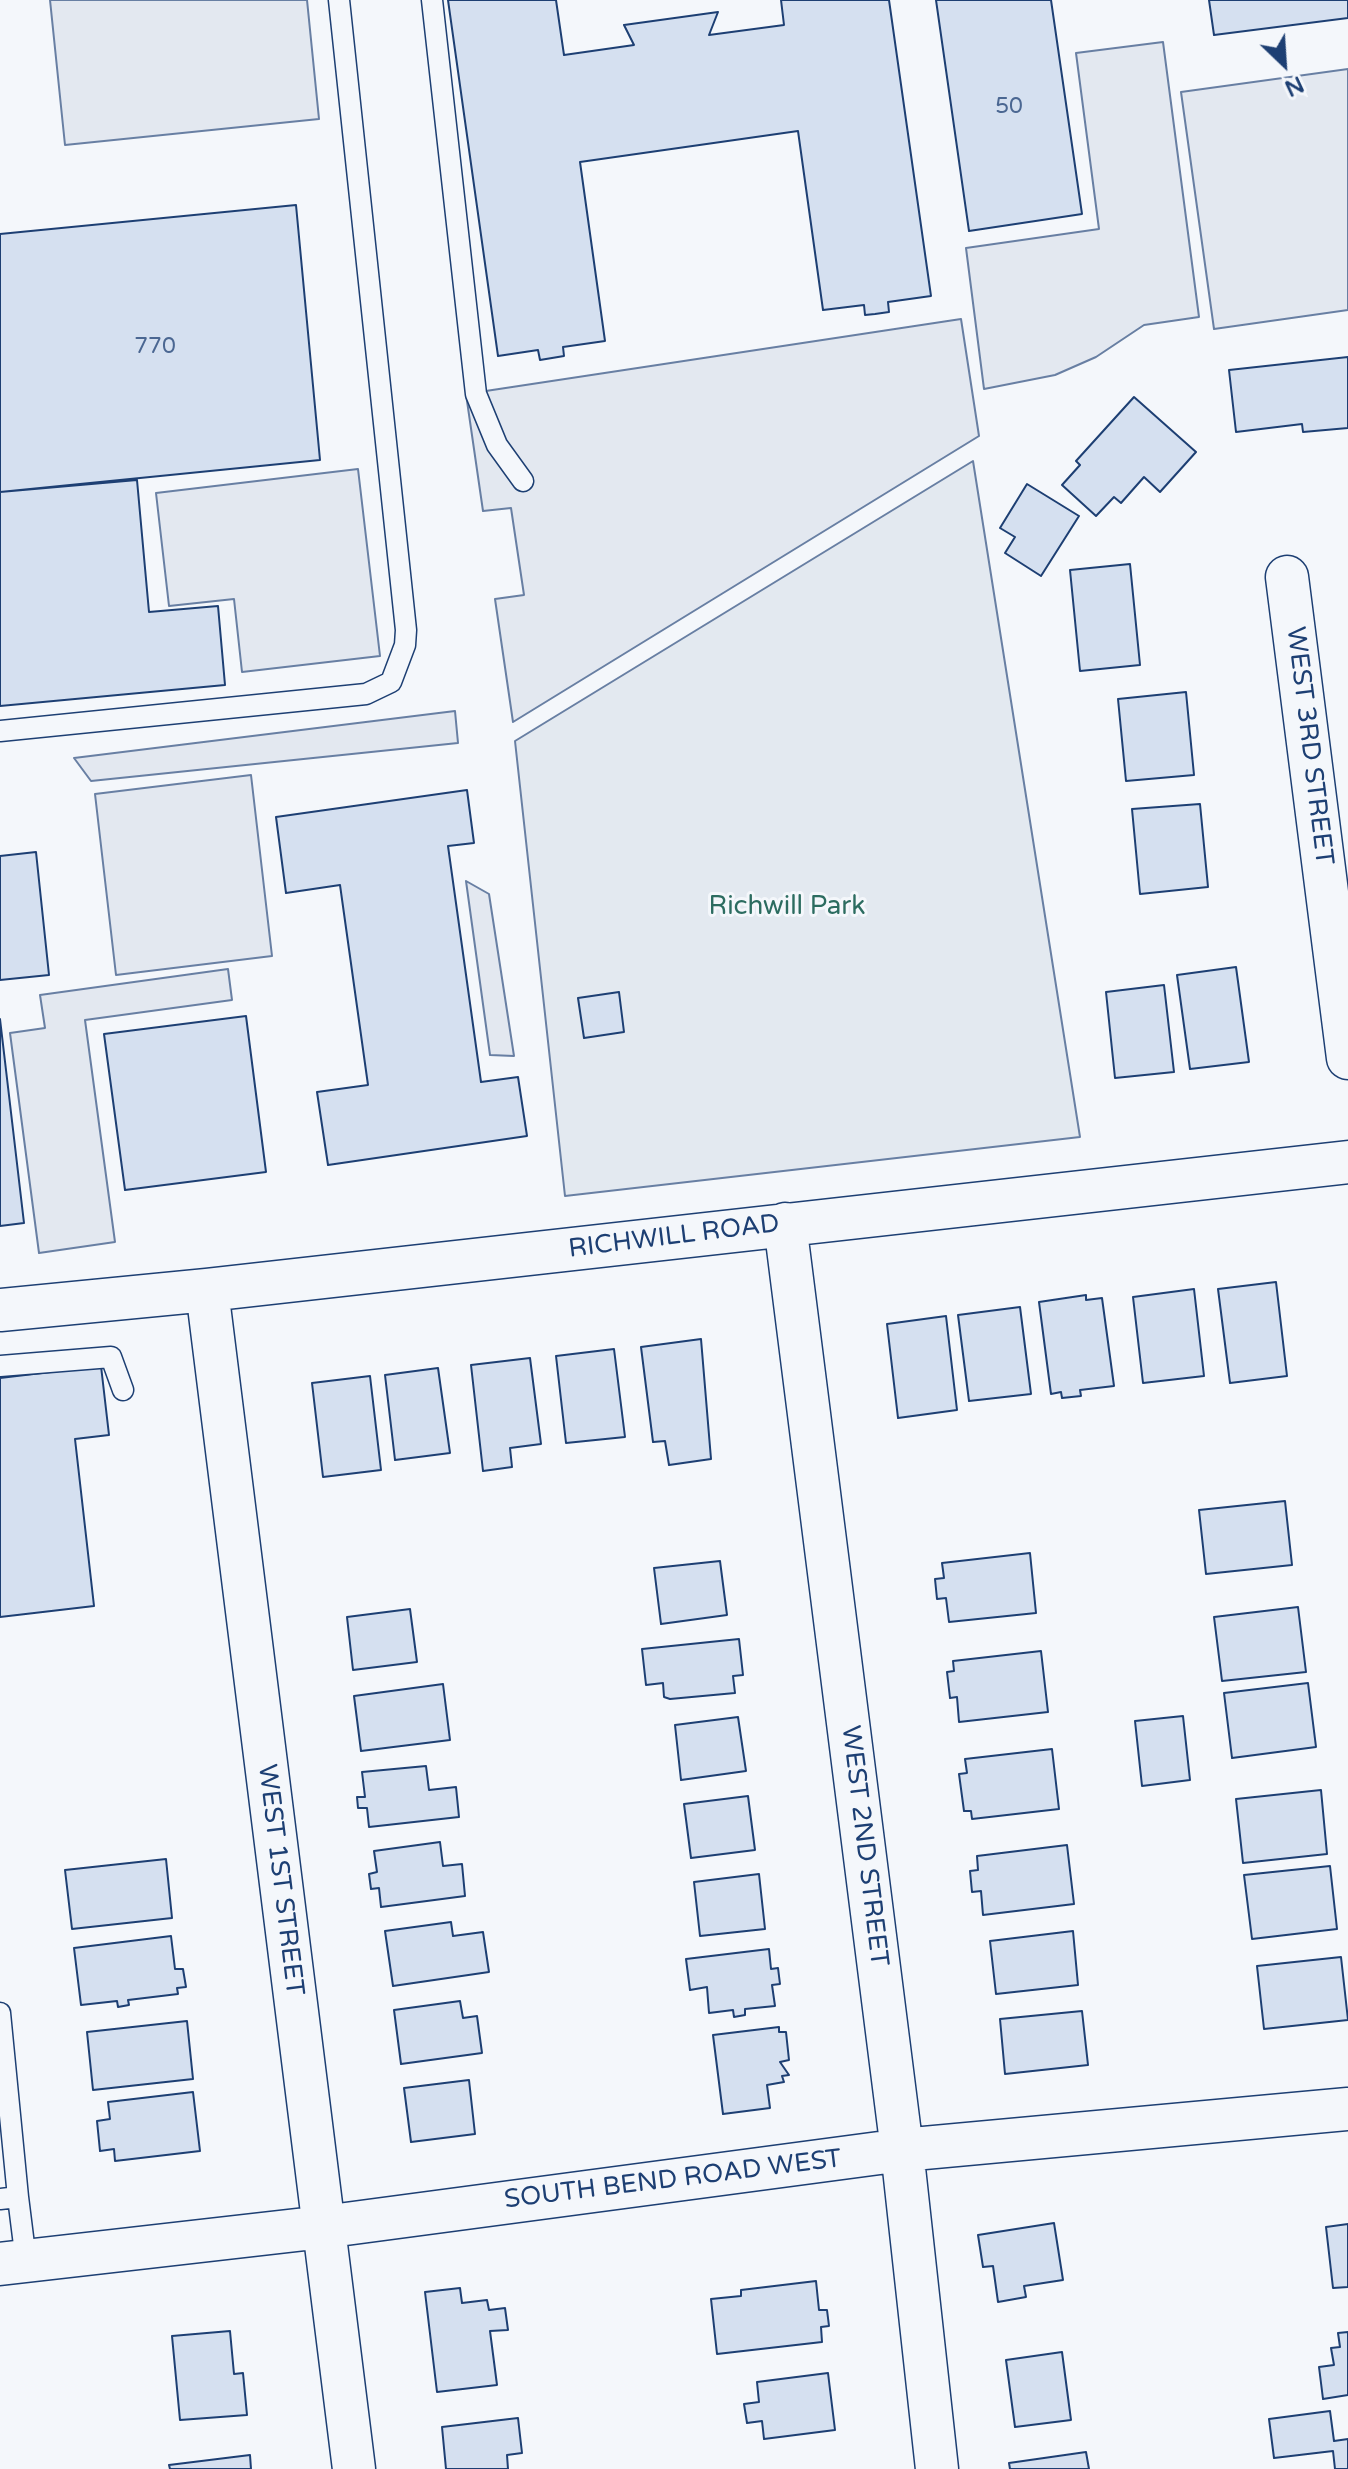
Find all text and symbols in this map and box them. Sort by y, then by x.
north arrow [1244,24,1324,104]
text: N [1281,70,1308,101]
house number: 50 [995,94,1023,120]
house number: 770 [134,334,176,360]
street label: WEST 3RD STREET [1279,625,1339,867]
park label: Richwill Park [709,891,865,923]
street label: RICHWILL ROAD [567,1209,781,1265]
street label: WEST 2ND STREET [834,1724,894,1968]
street label: WEST 1ST STREET [250,1763,310,1997]
street label: SOUTH BEND ROAD WEST [503,2144,843,2216]

